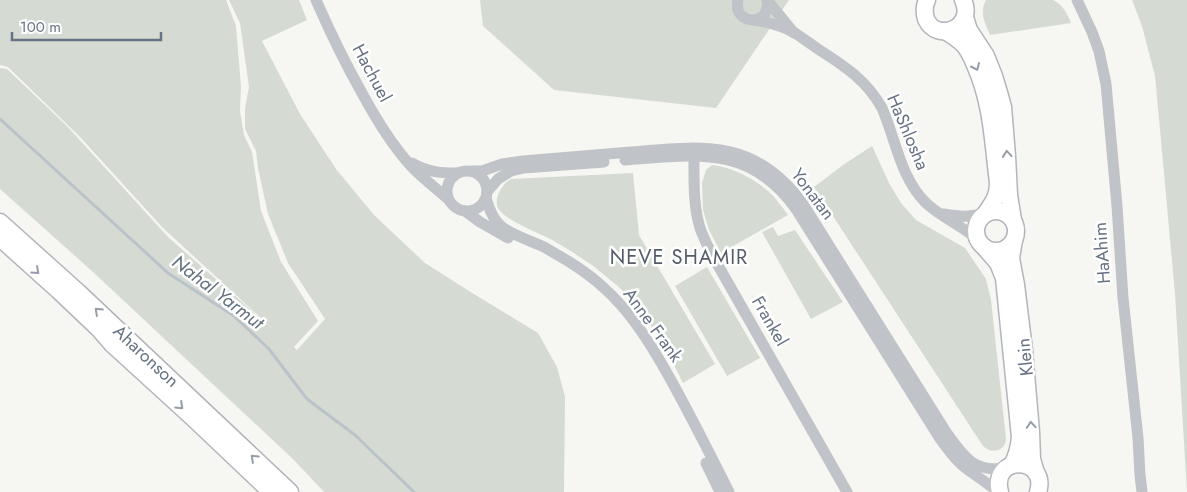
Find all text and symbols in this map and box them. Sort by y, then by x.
scale bar [12,10,161,42]
text: 100 m [20,16,61,38]
street label: Hachuel [346,39,398,107]
one-way arrow [970,62,981,71]
street label: HaShlosha [880,90,936,174]
one-way arrow [1002,150,1013,158]
street label: Yonatan [785,163,841,225]
street label: HaAhim [1087,221,1117,285]
district label: NEVE SHAMIR [610,243,748,272]
water label: Nahal Yarmut [166,249,271,336]
one-way arrow [31,265,40,274]
street label: Anne Frank [617,282,689,368]
street label: Frankel [745,291,795,351]
one-way arrow [94,308,103,317]
street label: Aharonson [107,319,185,393]
street label: Klein [1010,337,1040,377]
one-way arrow [175,400,184,409]
one-way arrow [1025,421,1036,429]
one-way arrow [251,455,260,464]

